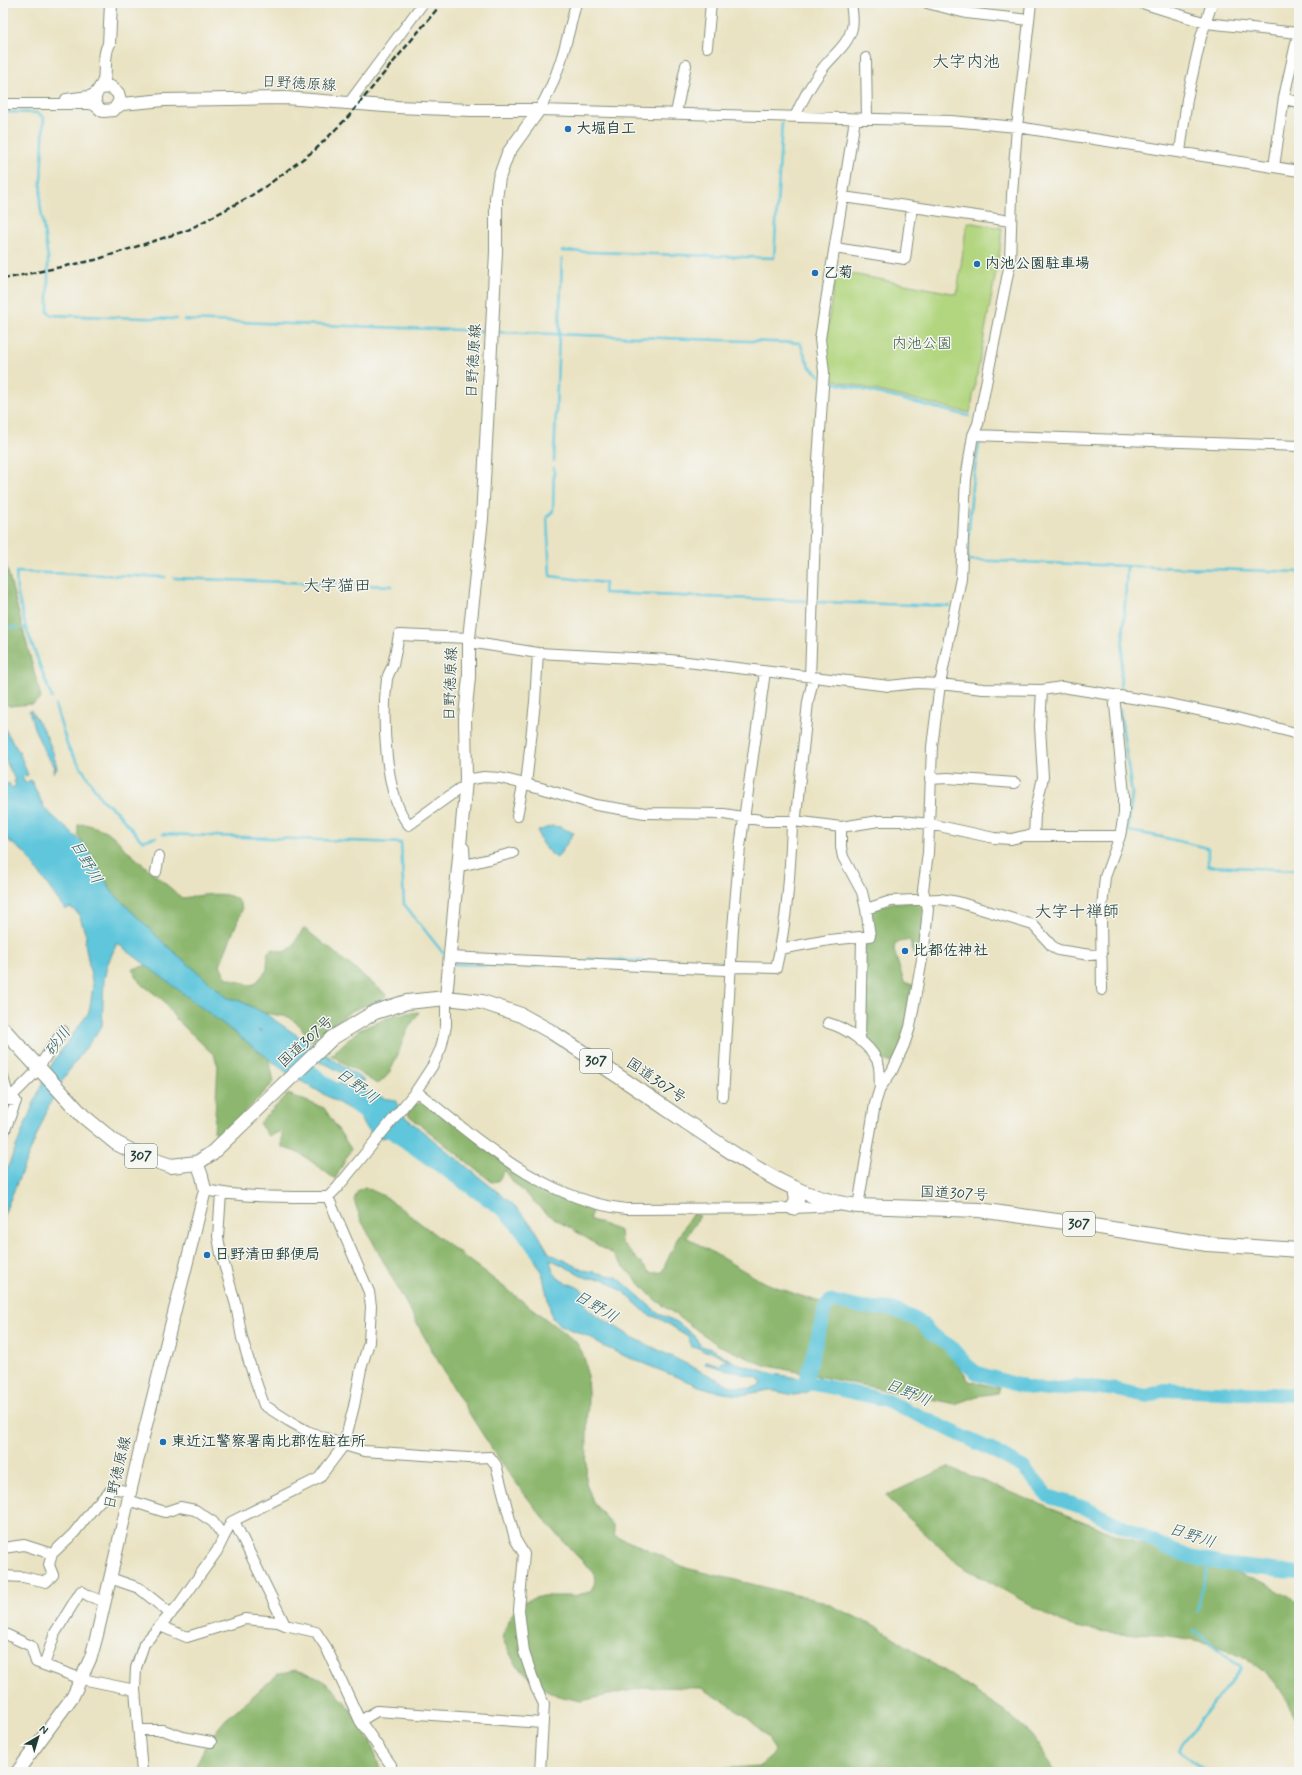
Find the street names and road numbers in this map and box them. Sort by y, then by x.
street label: 日野徳原線 [261,72,337,96]
street label: 日野徳原線 [462,323,486,399]
street label: 日野徳原線 [440,646,462,722]
street label: 国道307号 [274,1012,338,1072]
road number: 307 [580,1049,612,1073]
street label: 国道307号 [622,1053,690,1109]
road number: 307 [125,1144,157,1168]
street label: 国道307号 [919,1182,989,1206]
road number: 307 [1063,1212,1095,1236]
street label: 日野徳原線 [100,1434,136,1512]

